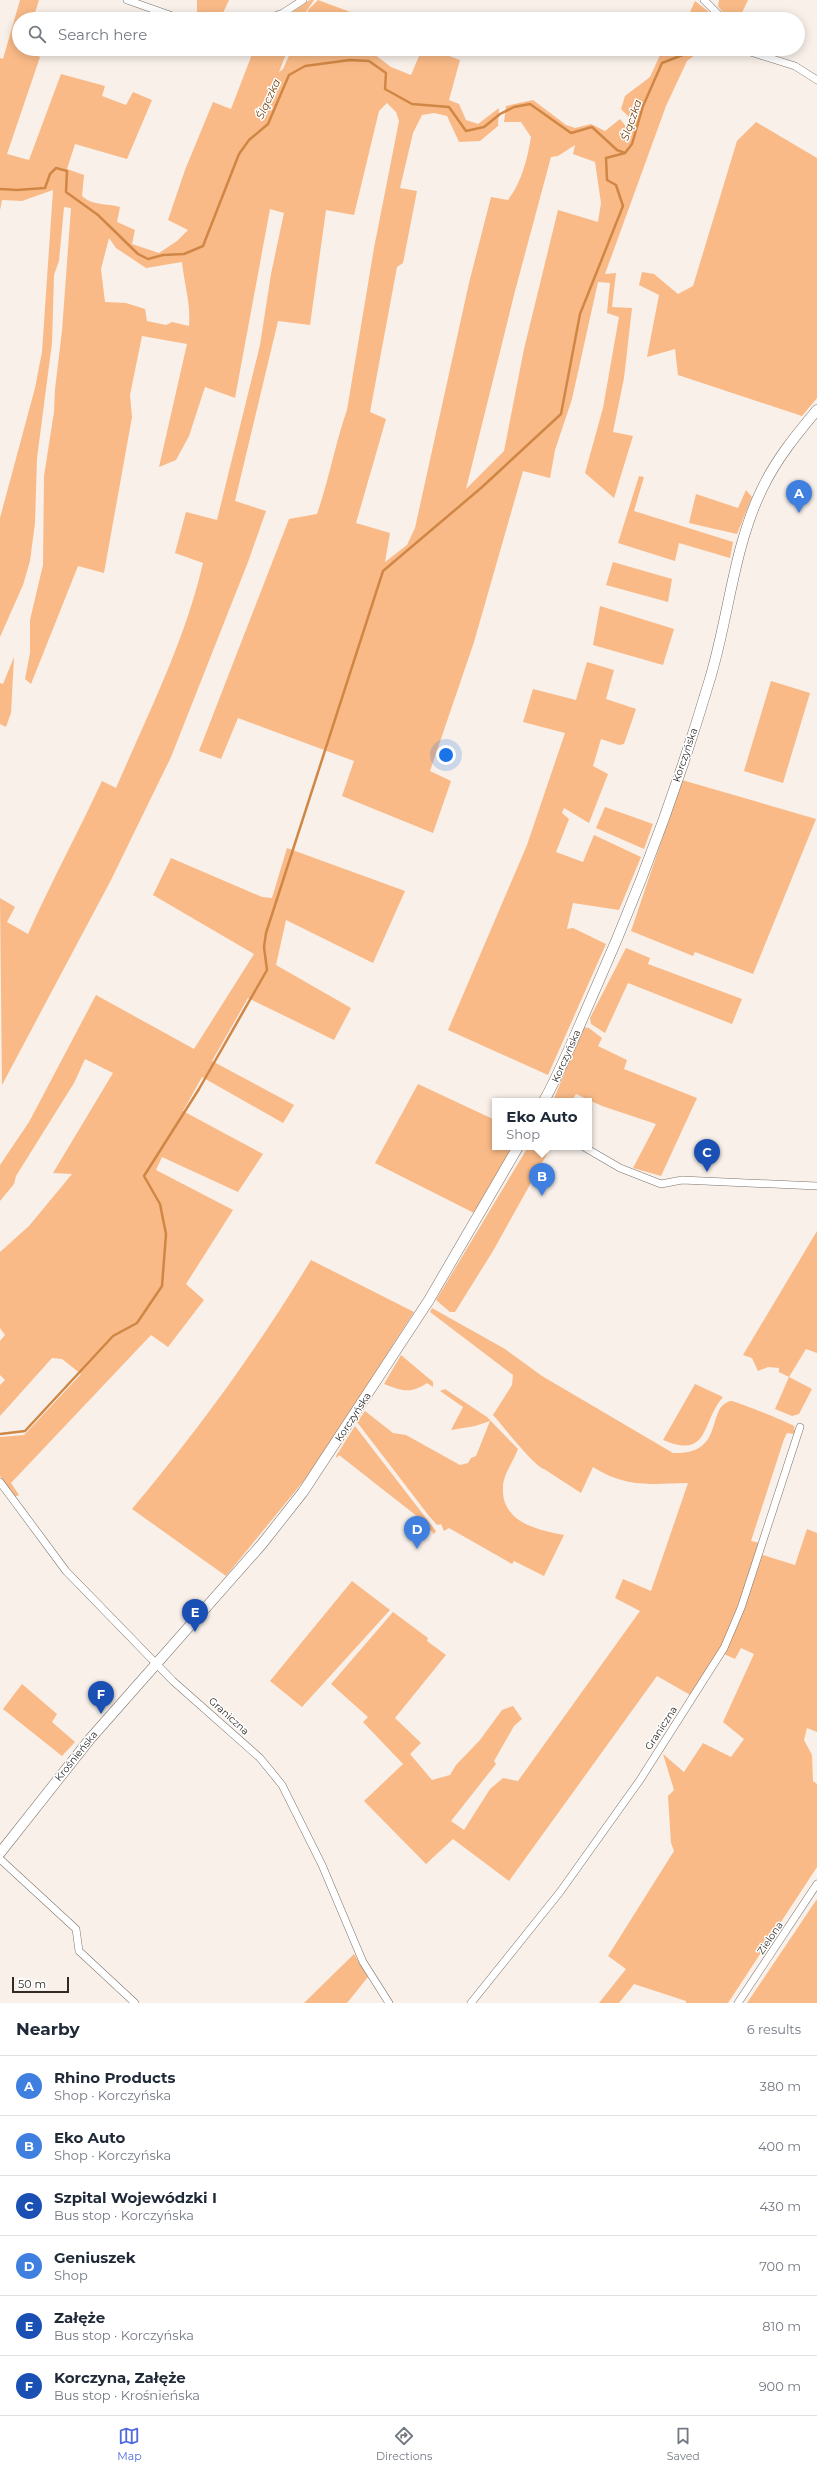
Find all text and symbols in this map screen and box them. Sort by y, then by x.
search box [12,12,805,56]
icon: search [26,23,48,45]
text: Search here [58,25,147,44]
water label: Ślączka [253,77,283,121]
water label: Ślączka [617,98,645,142]
pin: A [786,480,812,513]
street label: Korczyńska [670,726,700,784]
your location [436,745,456,765]
street label: Korczyńska [549,1028,583,1084]
popup [492,1098,592,1150]
text: Eko Auto [506,1107,578,1126]
text: Shop [506,1126,540,1142]
pin: C [694,1139,720,1172]
pin: B [529,1163,555,1196]
street label: Korczyńska [332,1390,374,1444]
pin: D [404,1516,430,1549]
pin: E [182,1599,208,1632]
pin: F [88,1681,114,1714]
street label: Graniczna [206,1694,252,1738]
street label: Graniczna [642,1703,680,1753]
street label: Krośnieńska [52,1728,100,1784]
street label: Zielona [754,1919,786,1957]
scale bar [12,1975,69,1994]
text: 50 m [18,1977,46,1991]
text: Nearby [16,2019,80,2039]
text: 6 results [747,2021,801,2037]
text: Rhino Products [54,2068,176,2087]
text: A [24,2078,34,2094]
text: 380 m [760,2078,801,2094]
text: Shop · Korczyńska [54,2087,171,2103]
text: Eko Auto [54,2128,125,2147]
text: B [24,2138,34,2154]
text: 400 m [758,2138,801,2154]
text: Shop · Korczyńska [54,2147,171,2163]
text: Szpital Wojewódzki I [54,2188,217,2207]
text: C [24,2198,34,2214]
text: 430 m [759,2198,801,2214]
text: Bus stop · Korczyńska [54,2207,194,2223]
text: Geniuszek [54,2248,136,2267]
text: D [24,2258,34,2274]
text: 700 m [759,2258,801,2274]
text: Shop [54,2267,88,2283]
text: Załęże [54,2308,105,2327]
text: E [25,2318,33,2334]
text: 810 m [762,2318,801,2334]
text: Bus stop · Korczyńska [54,2327,194,2343]
text: Korczyna, Załęże [54,2368,186,2387]
text: F [25,2378,33,2394]
text: 900 m [759,2378,801,2394]
text: Bus stop · Krośnieńska [54,2387,200,2403]
tab: Map [117,2425,142,2463]
tab: Directions [376,2425,432,2463]
tab: Saved [667,2425,700,2463]

